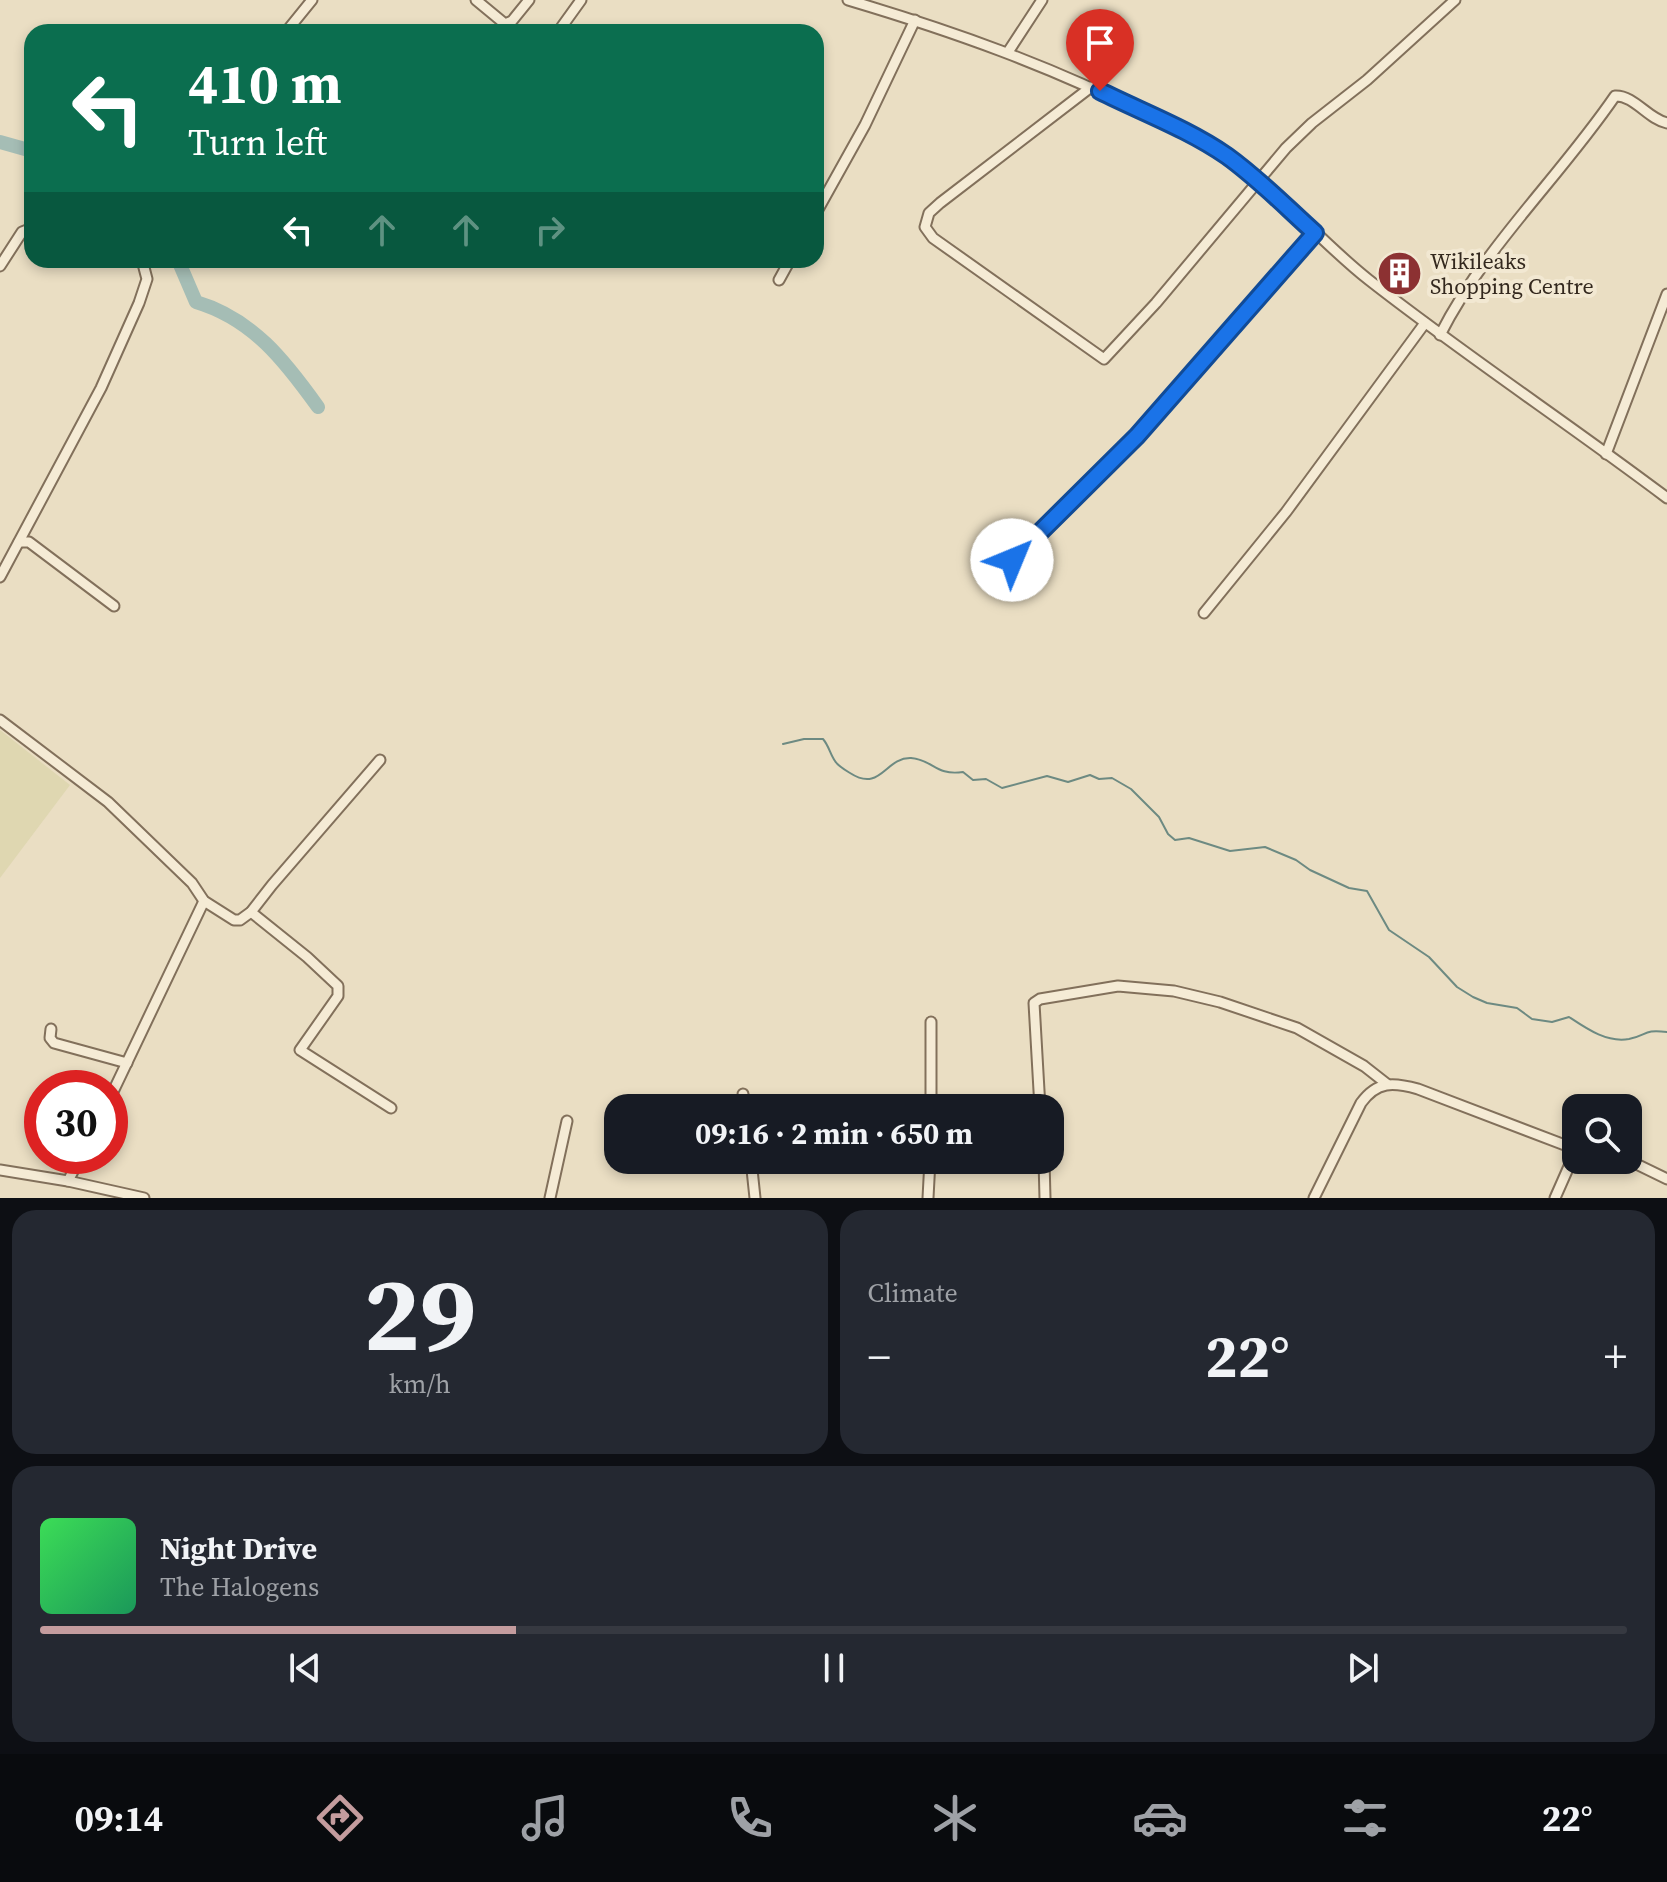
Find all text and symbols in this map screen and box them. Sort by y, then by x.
pin [1066,9,1134,91]
icon: arrive [1078,21,1122,65]
text: 410 m [188,45,342,122]
icon: left [56,56,160,160]
text: Turn left [188,118,327,167]
icon: left [276,208,320,252]
icon: ahead [360,208,404,252]
icon: ahead [444,208,488,252]
icon: right [528,208,572,252]
place label: Wikileaks Shopping Centre [1430,246,1594,301]
building icon: Wikileaks Shopping Centre [1375,250,1423,298]
position arrow [970,518,1054,602]
speed limit sign: 30 [24,1070,128,1174]
map controls [1562,1094,1642,1174]
button: search [1562,1094,1642,1174]
text: 09:16 · 2 min · 650 m [695,1113,973,1154]
text: 29 [363,1242,476,1385]
text: Climate [868,1275,958,1311]
text: 22° [1205,1315,1290,1397]
text: − [868,1326,891,1387]
text: + [1604,1326,1627,1387]
text: km/h [389,1366,451,1402]
text: Night Drive [160,1528,317,1569]
text: The Halogens [160,1569,319,1605]
icon: previous [283,1646,327,1690]
icon: pause [812,1646,856,1690]
icon: next [1341,1646,1385,1690]
icon: directions [312,1790,368,1846]
icon: music [517,1790,573,1846]
icon: phone [722,1790,778,1846]
icon: climate [927,1790,983,1846]
icon: car [1132,1790,1188,1846]
icon: filters [1337,1790,1393,1846]
text: 09:14 [74,1794,163,1843]
text: 22° [1542,1794,1593,1843]

